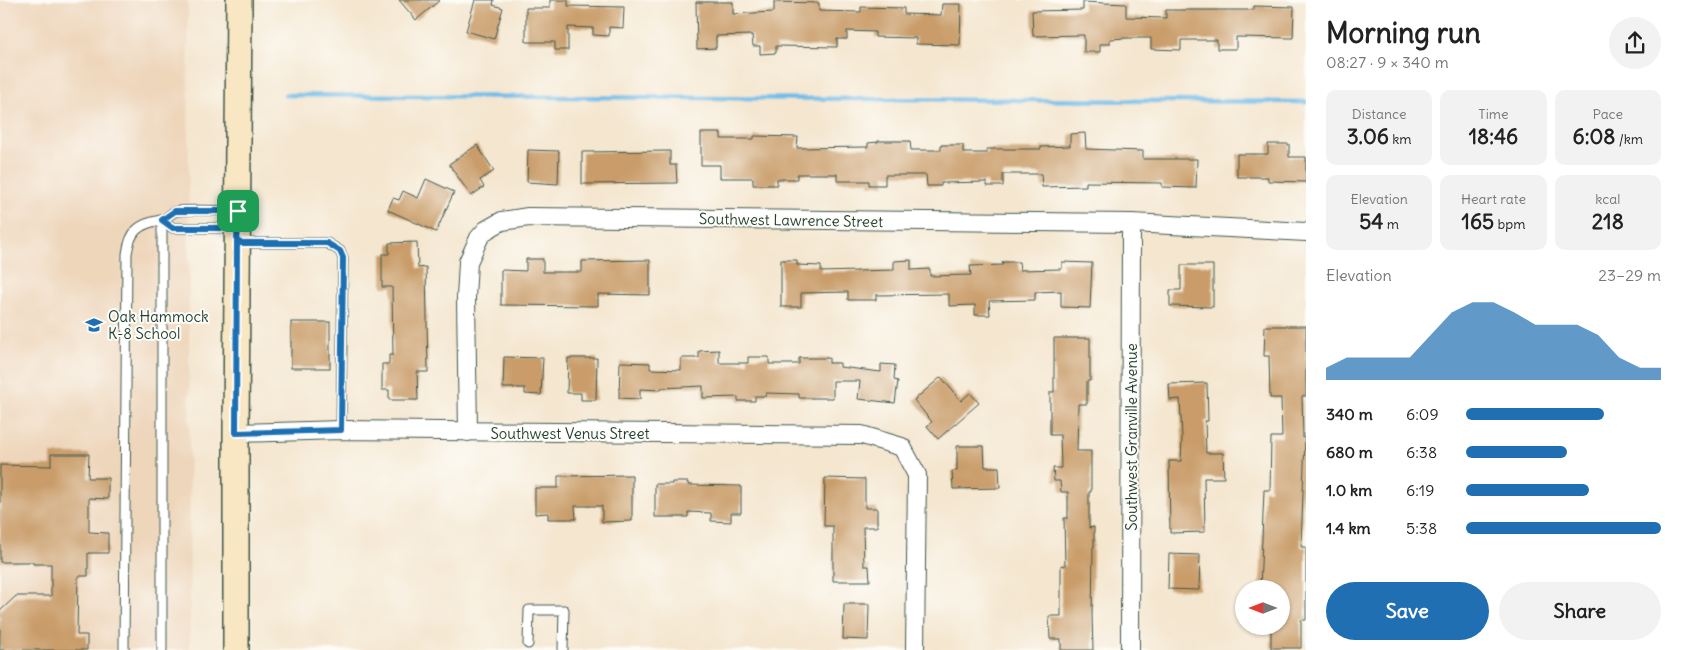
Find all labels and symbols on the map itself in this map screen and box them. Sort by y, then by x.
pin [217,190,259,232]
street label: Southwest Lawrence Street [699,209,883,231]
place label: Oak Hammock K-8 School [108,307,209,343]
school or university icon: Oak Hammock K-8 School [84,315,104,335]
street label: Southwest Granville Avenue [1122,343,1141,531]
street label: Southwest Venus Street [490,424,650,443]
north arrow [1235,580,1290,635]

